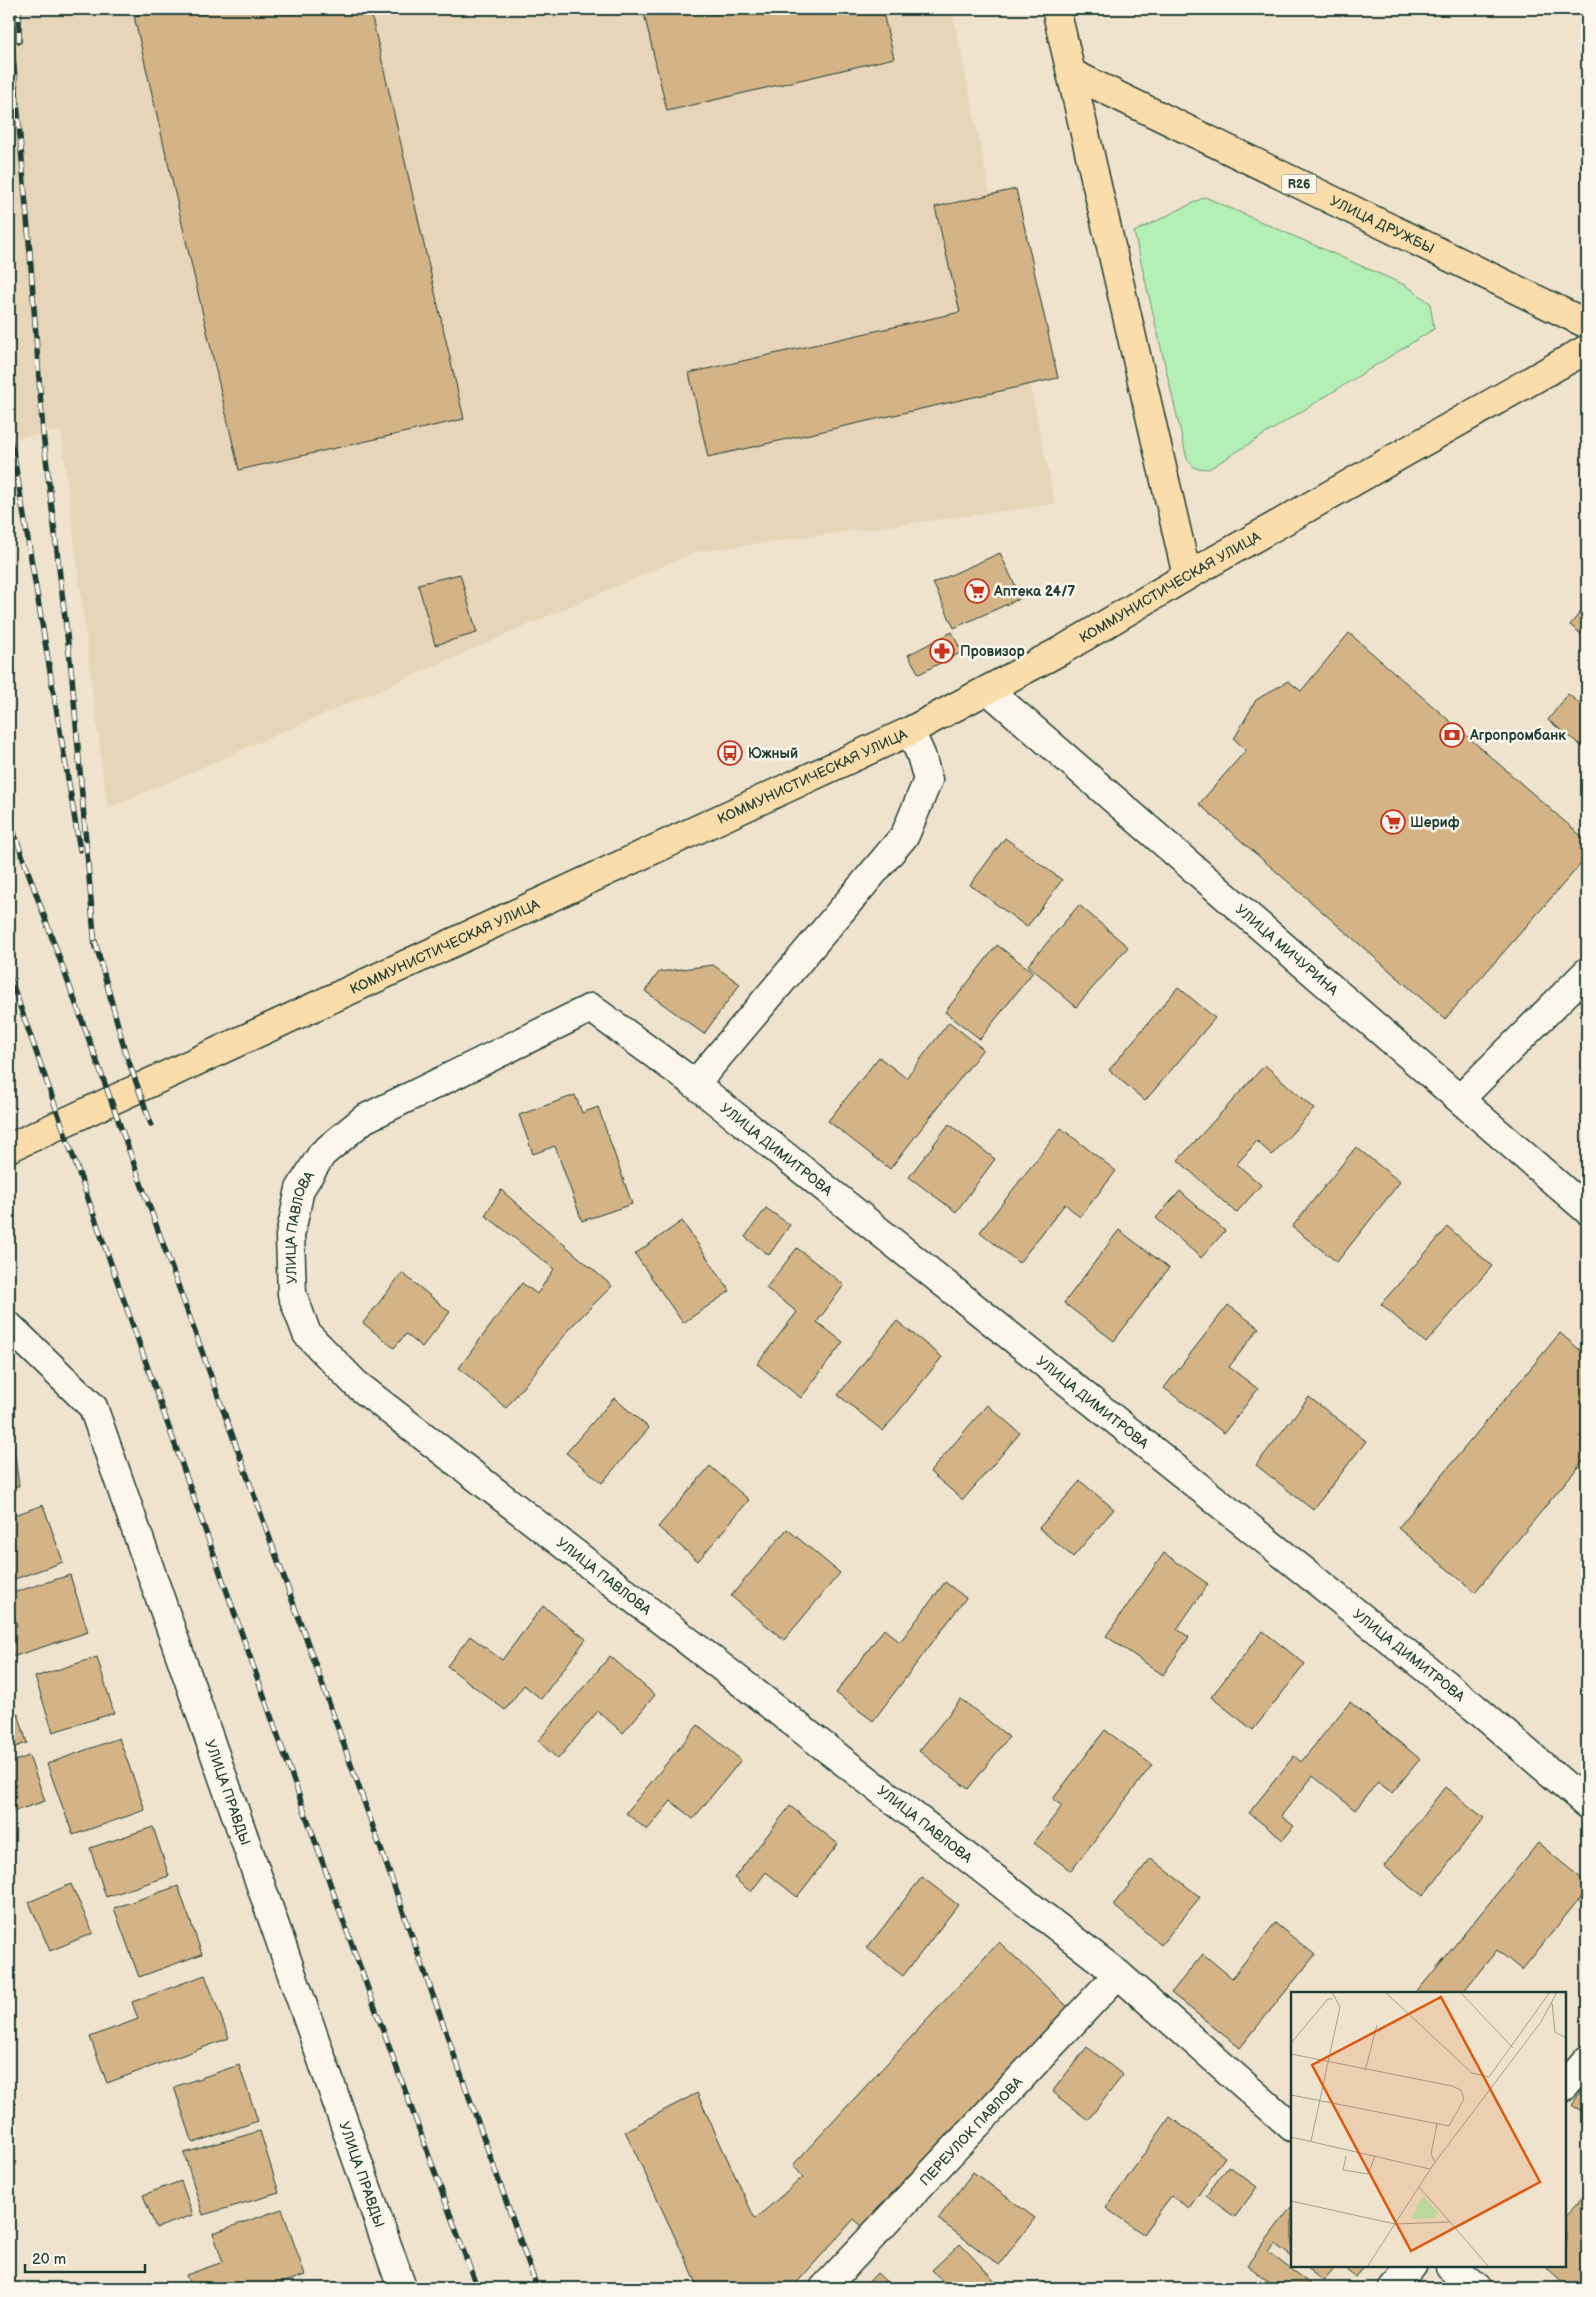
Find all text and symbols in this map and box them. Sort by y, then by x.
road number: R26 [1282,174,1316,193]
street label: УЛИЦА ДРУЖБЫ [1327,192,1437,257]
street label: КОММУНИСТИЧЕСКАЯ УЛИЦА [1076,528,1264,647]
supermarket icon: Аптека 24/7 [964,578,990,604]
place label: Аптека 24/7 [993,583,1076,600]
pharmacy icon: Провизор [929,638,955,664]
place label: Провизор [960,643,1025,660]
bank icon: Агропромбанк [1439,722,1465,748]
street label: КОММУНИСТИЧЕСКАЯ УЛИЦА [715,725,910,828]
place label: Агропромбанк [1469,727,1566,744]
bus stop icon: Южный [717,740,743,766]
place label: Южный [748,745,798,762]
supermarket icon: Шериф [1380,809,1406,835]
place label: Шериф [1410,814,1460,831]
street label: КОММУНИСТИЧЕСКАЯ УЛИЦА [347,895,543,998]
street label: УЛИЦА МИЧУРИНА [1232,901,1342,999]
street label: УЛИЦА ДИМИТРОВА [717,1100,836,1200]
street label: УЛИЦА ПАВЛОВА [282,1168,318,1284]
street label: УЛИЦА ДИМИТРОВА [1033,1353,1152,1453]
street label: УЛИЦА ПАВЛОВА [553,1534,655,1619]
street label: УЛИЦА ДИМИТРОВА [1349,1606,1468,1706]
street label: УЛИЦА ПРАВДЫ [201,1737,254,1848]
street label: УЛИЦА ПАВЛОВА [874,1782,976,1867]
inset map [1291,1992,1566,2267]
street label: ПЕРЕУЛОК ПАВЛОВА [916,2073,1027,2189]
street label: УЛИЦА ПРАВДЫ [335,2120,388,2230]
scale bar [25,2242,145,2274]
text: 20 m [32,2250,66,2269]

